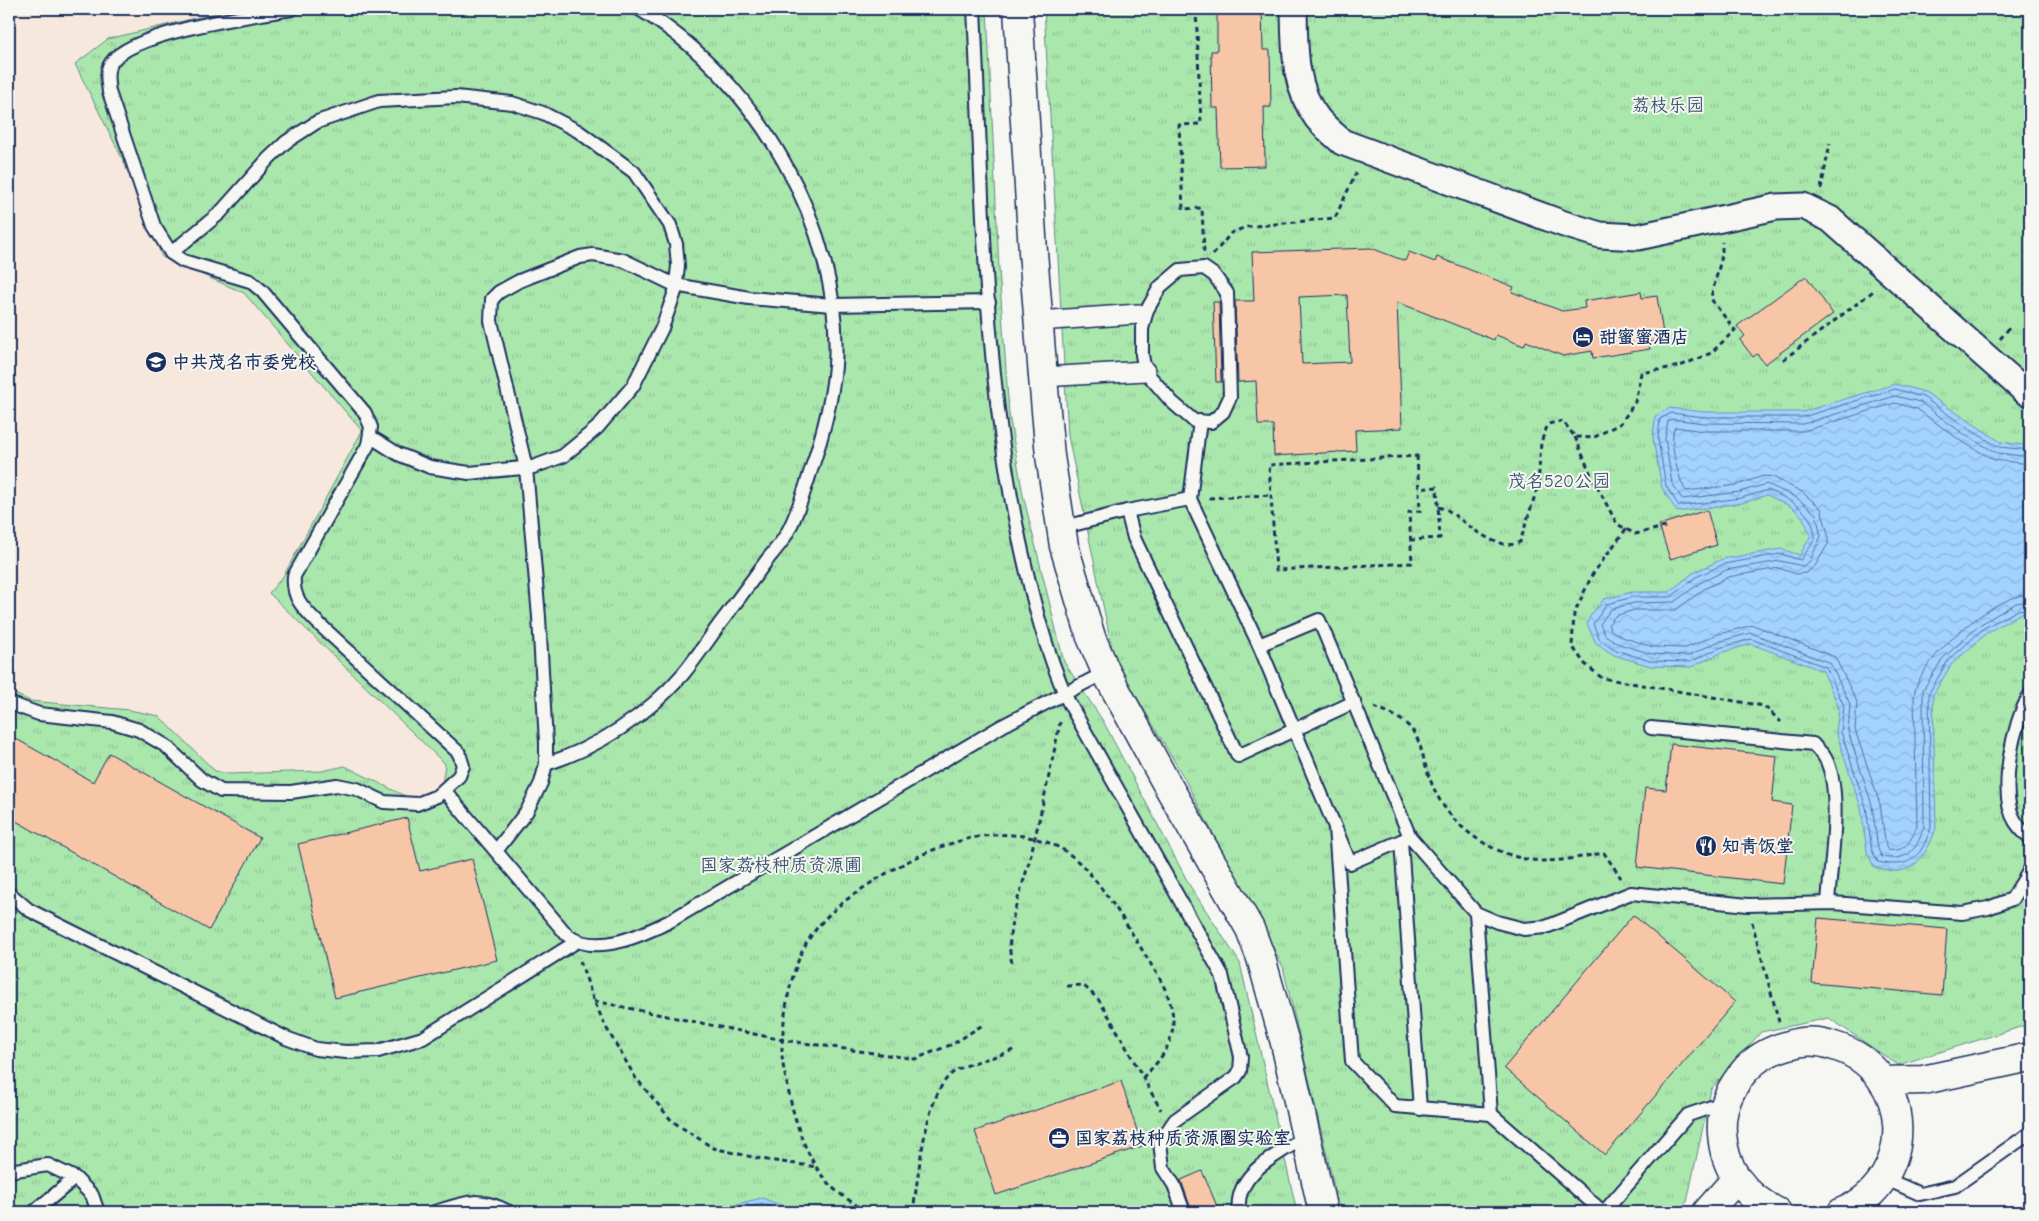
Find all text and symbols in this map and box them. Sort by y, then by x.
park label: 荔枝乐园 [1632,95,1704,116]
hotel icon: 甜蜜蜜酒店 [1571,325,1595,349]
place label: 甜蜜蜜酒店 [1599,327,1689,348]
school or university icon: 中共茂名市委党校 [144,350,168,374]
place label: 中共茂名市委党校 [172,352,316,373]
park label: 茂名520公园 [1508,471,1610,492]
restaurant icon: 知青饭堂 [1694,834,1718,858]
place label: 知青饭堂 [1722,836,1794,857]
park label: 国家荔枝种质资源圃 [700,855,862,876]
office icon: 国家荔枝种质资源圈实验室 [1047,1126,1071,1150]
place label: 国家荔枝种质资源圈实验室 [1075,1128,1291,1149]

